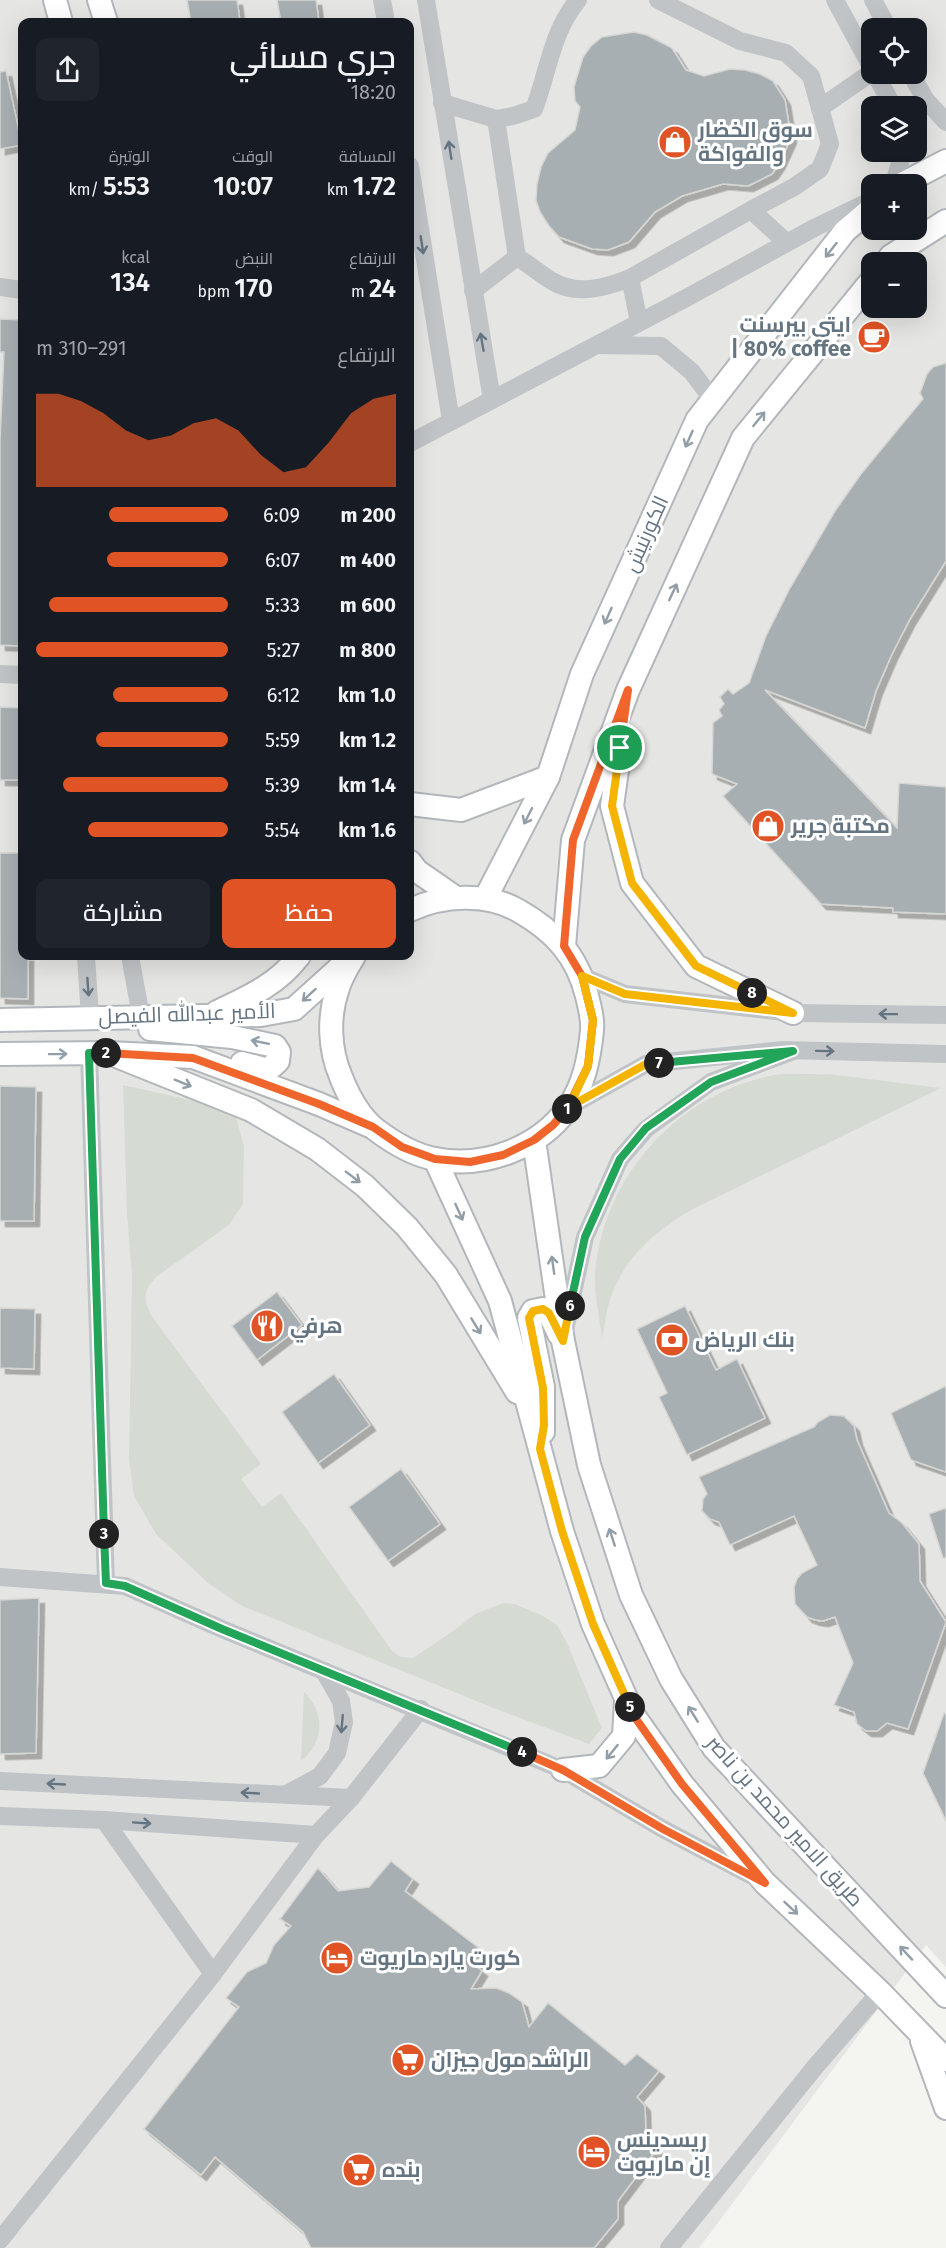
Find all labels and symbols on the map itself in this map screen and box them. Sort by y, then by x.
place label: سوق الخضار والفواكة [697,117,813,167]
shop icon: سوق الخضار والفواكة [657,124,693,160]
one-way arrow [444,140,455,160]
one-way arrow [417,234,428,254]
one-way arrow [824,241,837,257]
place label: ايتي بيرسنت | 80% coffee [731,312,851,362]
cafe icon: ايتي بيرسنت | 80% coffee [856,319,892,355]
one-way arrow [476,333,487,352]
one-way arrow [753,411,766,427]
one-way arrow [682,429,694,447]
street label: الكورنيش [618,492,674,576]
one-way arrow [667,584,679,602]
one-way arrow [602,607,614,625]
pin [594,722,645,773]
one-way arrow [522,807,533,825]
shop icon: مكتبة جرير [750,808,786,844]
place label: مكتبة جرير [790,813,890,839]
one-way arrow [83,976,94,996]
pin: 8 [737,978,767,1008]
one-way arrow [302,988,317,1002]
street label: الأمير عبدالله الفيصل [98,997,276,1030]
one-way arrow [878,1009,898,1020]
one-way arrow [251,1036,270,1048]
pin: 2 [91,1038,121,1068]
one-way arrow [815,1046,835,1057]
one-way arrow [48,1048,68,1059]
pin: 7 [644,1048,674,1078]
one-way arrow [173,1078,192,1089]
pin: 1 [552,1094,582,1124]
one-way arrow [344,1170,360,1183]
one-way arrow [454,1203,466,1221]
one-way arrow [548,1256,559,1276]
pin: 6 [555,1291,585,1321]
restaurant icon: هرفي [249,1308,285,1344]
place label: هرفي [290,1313,343,1343]
one-way arrow [471,1317,483,1334]
bank icon: بنك الرياض [654,1322,690,1358]
place label: بنك الرياض [695,1327,795,1353]
pin: 3 [89,1519,119,1549]
one-way arrow [606,1528,617,1547]
pin: 5 [615,1692,645,1722]
one-way arrow [686,1706,698,1723]
one-way arrow [336,1714,347,1734]
street label: طريق الامير محمد بن ناصر [700,1729,869,1912]
pin: 4 [507,1737,537,1767]
one-way arrow [605,1743,618,1759]
one-way arrow [46,1779,66,1790]
one-way arrow [241,1787,261,1798]
one-way arrow [132,1818,152,1829]
one-way arrow [783,1901,798,1915]
hotel icon: كورت يارد ماريوت [319,1940,355,1976]
place label: كورت يارد ماريوت [360,1945,521,1971]
one-way arrow [899,1946,913,1961]
supermarket icon: الراشد مول جيزان [390,2042,426,2078]
place label: الراشد مول جيزان [431,2047,589,2073]
place label: ريسدينس إن ماريوت [617,2127,711,2178]
hotel icon: ريسدينس إن ماريوت [576,2134,612,2170]
supermarket icon: بنده [341,2152,377,2188]
place label: بنده [382,2157,421,2183]

